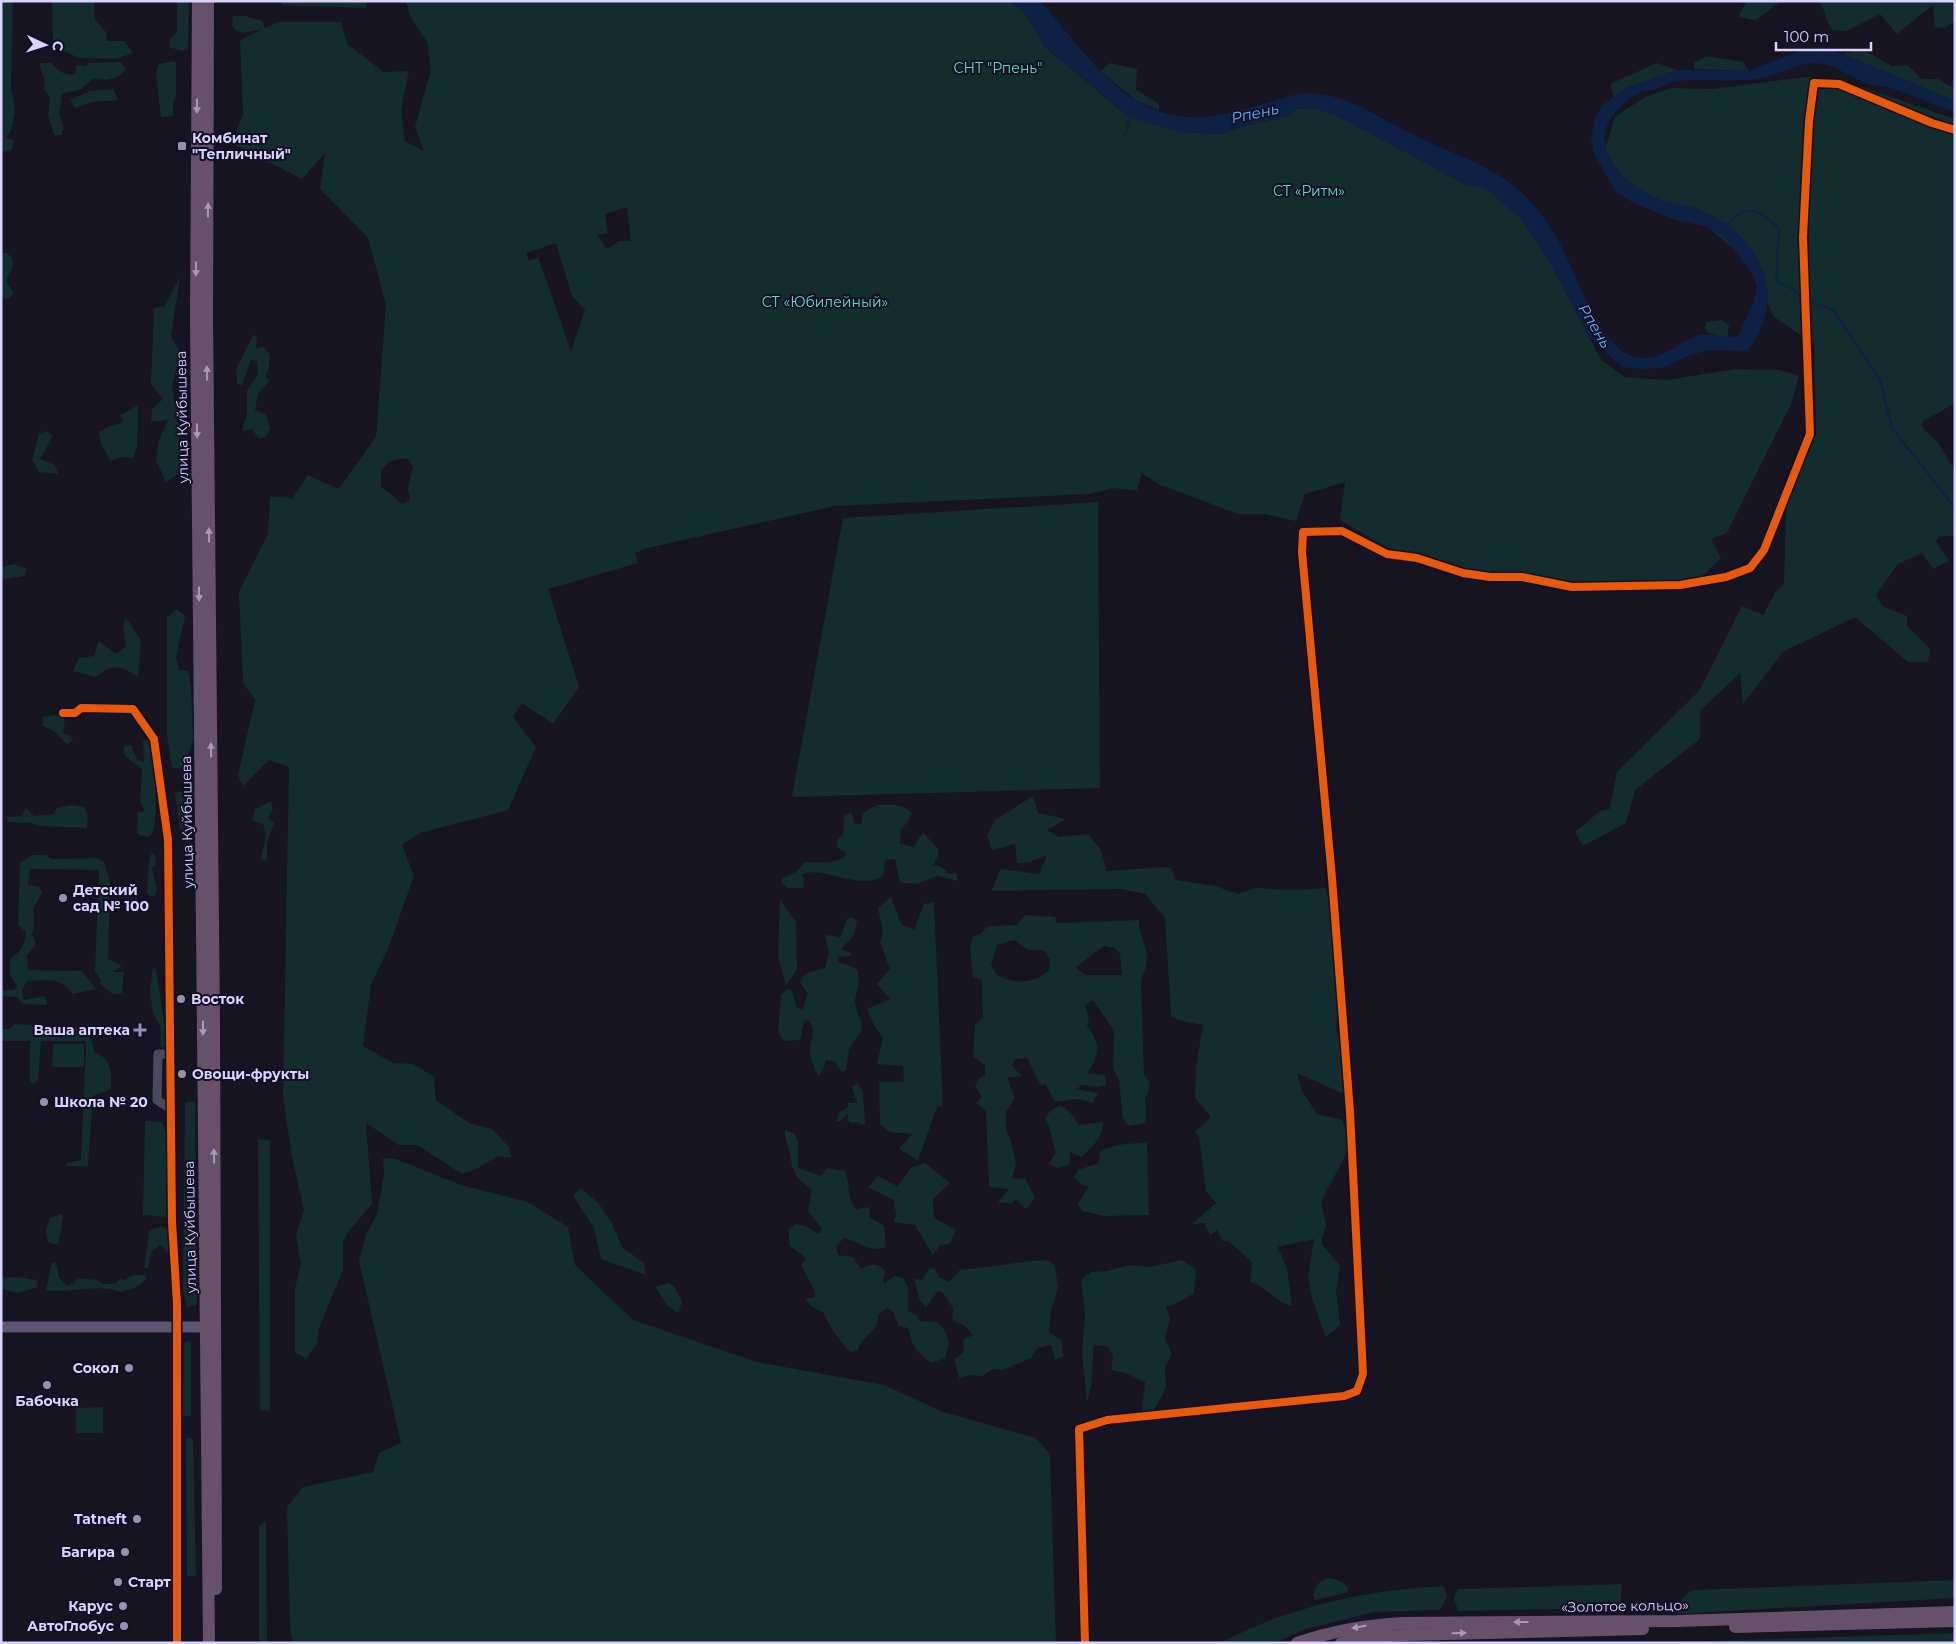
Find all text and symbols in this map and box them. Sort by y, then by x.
north arrow [20,20,70,70]
scale bar [1776,20,1871,52]
text: 100 m [1784,27,1829,46]
text: С [49,40,67,52]
park label: СНТ "Рпень" [954,59,1042,77]
one-way arrow [193,99,201,115]
water label: Рпень [1229,99,1281,127]
place label: Комбинат "Тепличный" [192,129,291,163]
marker: Комбинат "Тепличный" [176,140,188,152]
park label: СТ «Ритм» [1273,182,1345,200]
one-way arrow [204,202,212,218]
one-way arrow [192,261,200,277]
park label: СТ «Юбилейный» [762,293,888,311]
water label: Рпень [1574,300,1616,352]
street label: улица Куйбышева [172,350,192,485]
one-way arrow [203,364,211,380]
one-way arrow [193,424,201,440]
one-way arrow [205,527,213,543]
one-way arrow [195,586,203,602]
one-way arrow [207,742,215,758]
street label: улица Куйбышева [177,755,197,890]
place label: Детский сад № 100 [73,881,149,915]
marker: Детский сад № 100 [57,892,69,904]
place label: Восток [191,990,244,1008]
marker: Восток [175,993,187,1005]
one-way arrow [199,1020,207,1036]
place label: Ваша аптека [34,1021,130,1039]
marker: Ваша аптека [134,1024,146,1036]
place label: Овощи-фрукты [192,1065,309,1083]
marker: Овощи-фрукты [176,1068,188,1080]
place label: Школа № 20 [54,1093,148,1111]
marker: Школа № 20 [38,1096,50,1108]
one-way arrow [210,1147,218,1163]
street label: улица Куйбышева [180,1160,200,1295]
place label: Сокол [73,1359,119,1377]
marker: Сокол [123,1362,135,1374]
marker: Бабочка [41,1379,53,1391]
place label: Бабочка [15,1392,79,1410]
place label: Tatneft [74,1510,127,1528]
marker: Tatneft [131,1513,143,1525]
place label: Багира [61,1543,115,1561]
marker: Багира [119,1546,131,1558]
place label: Старт [128,1573,171,1591]
marker: Старт [112,1576,124,1588]
street label: «Золотое кольцо» [1561,1596,1689,1616]
place label: Карус [68,1597,114,1615]
marker: Карус [117,1600,129,1612]
place label: АвтоГлобус [27,1617,115,1635]
one-way arrow [1513,1618,1529,1626]
marker: АвтоГлобус [118,1620,130,1632]
one-way arrow [1350,1623,1366,1631]
one-way arrow [1452,1629,1468,1637]

